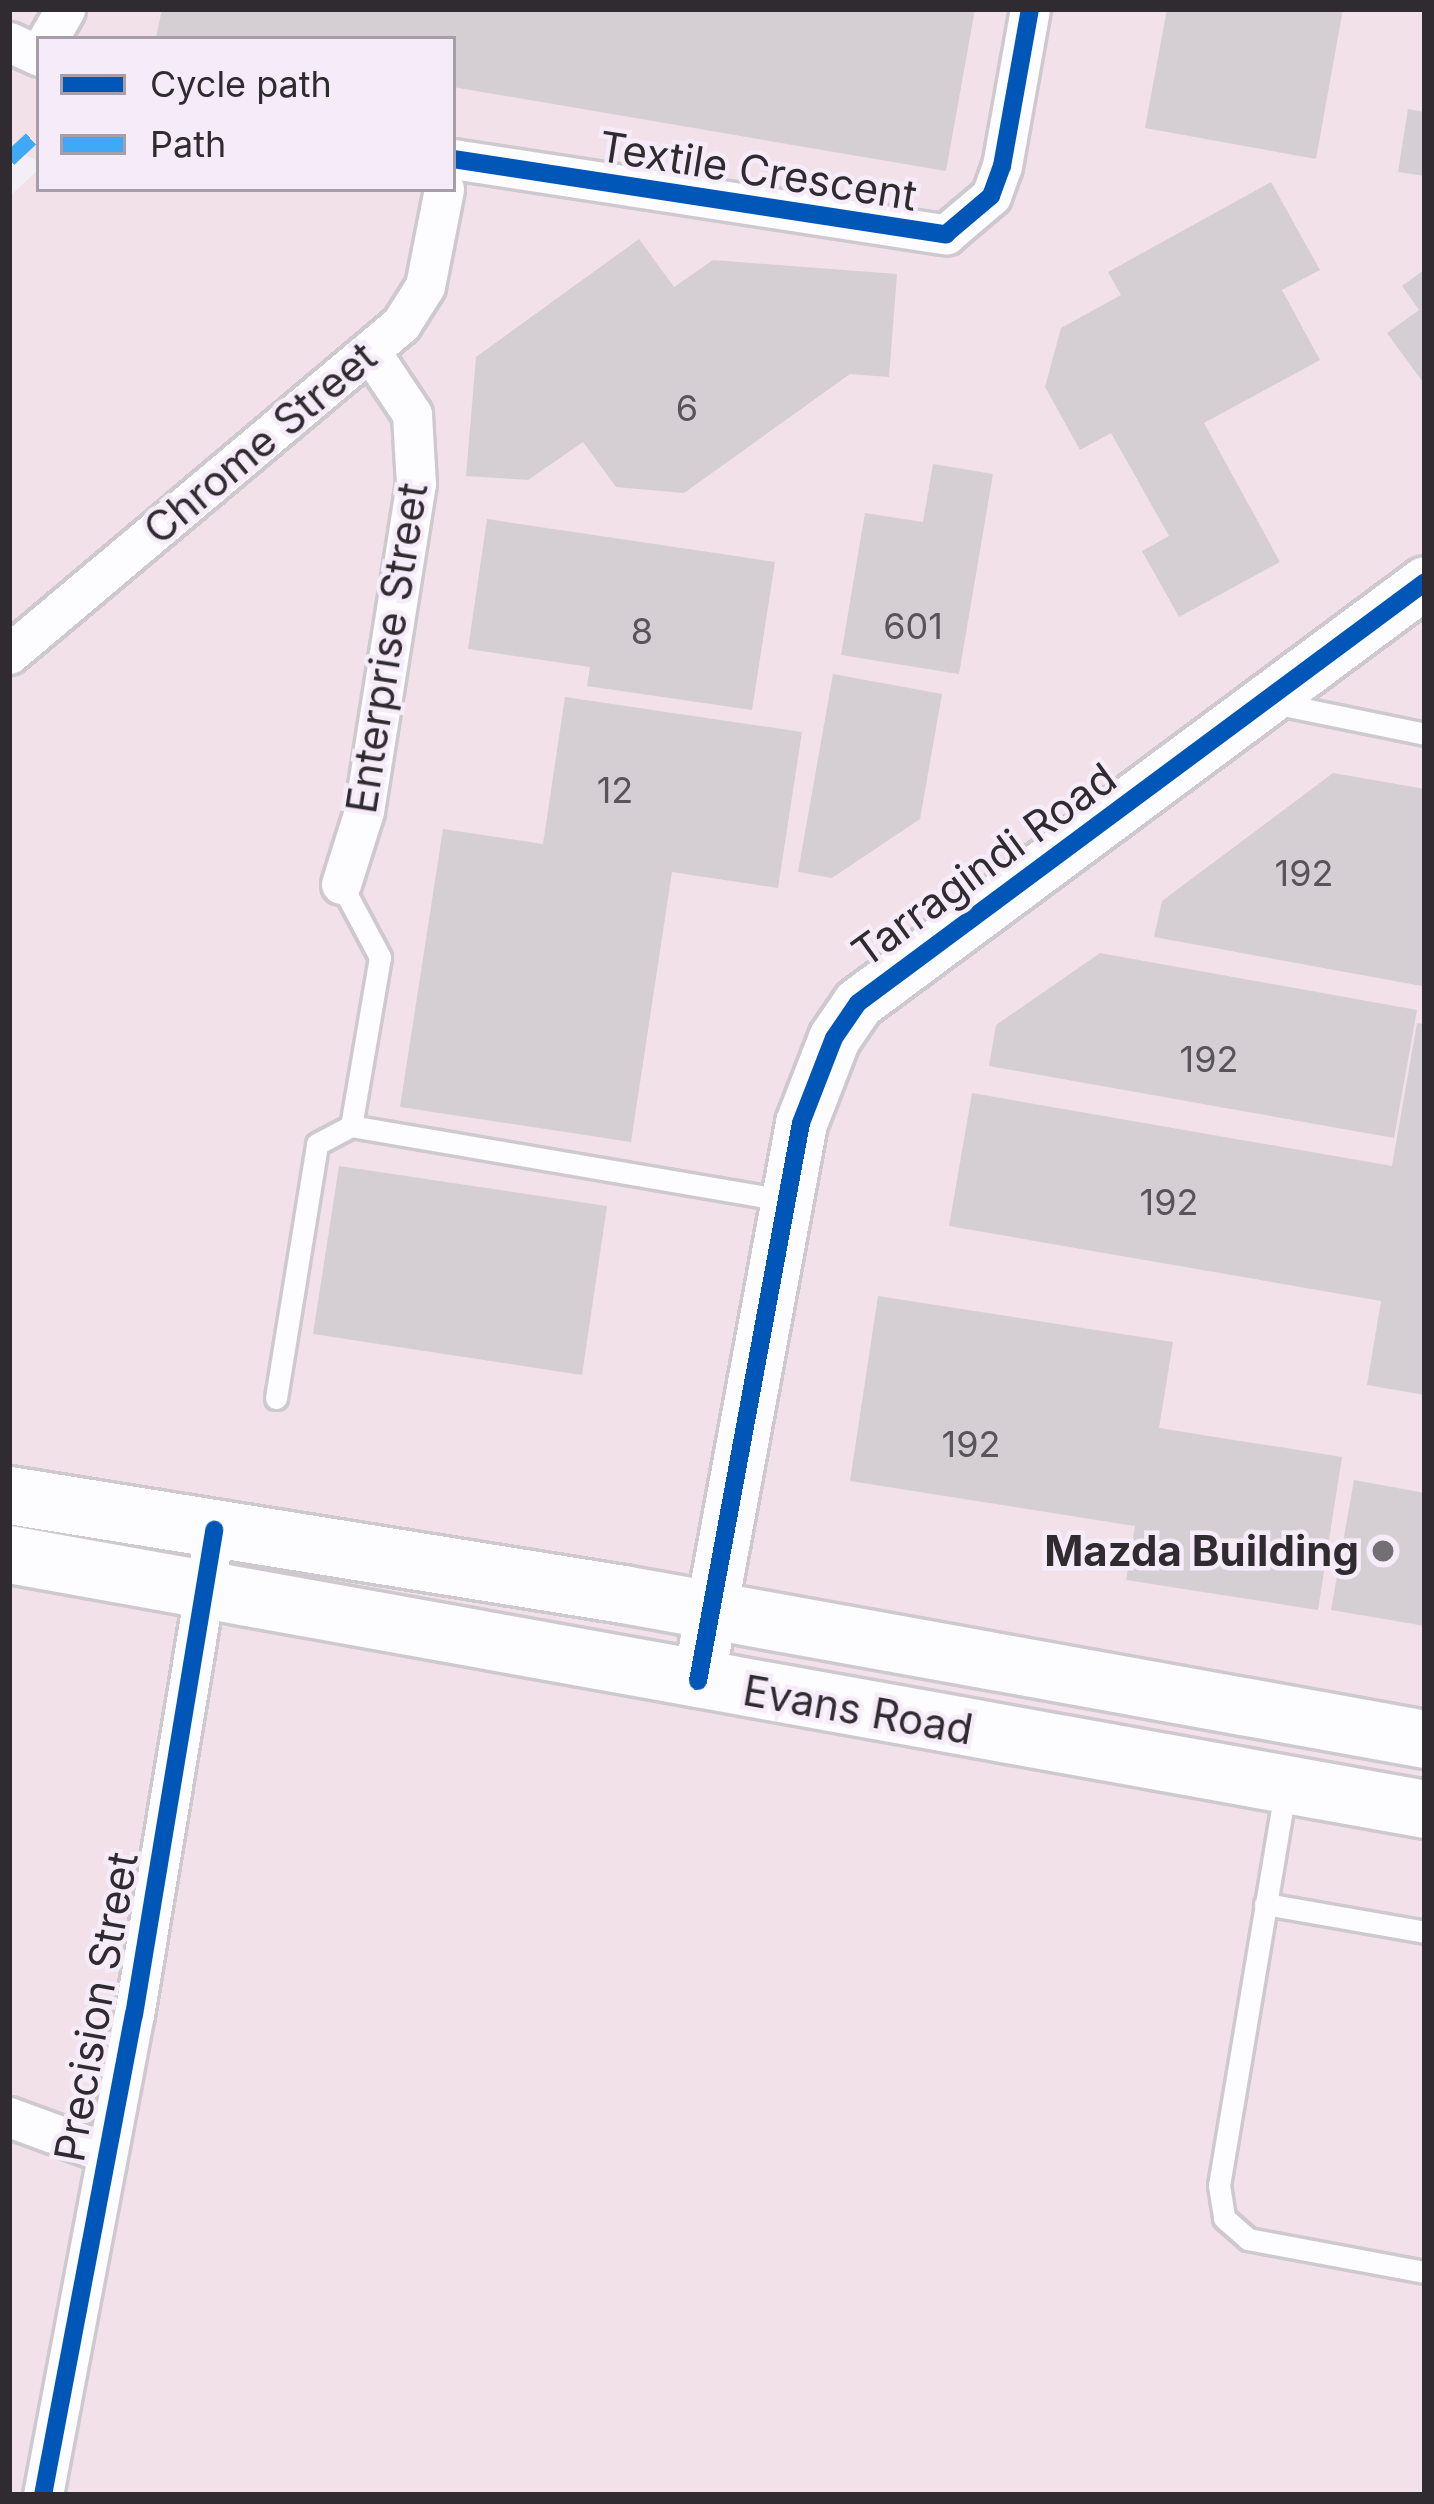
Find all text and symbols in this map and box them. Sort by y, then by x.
legend [36,36,456,192]
text: Cycle path [150,62,332,106]
street label: Textile Crescent [596,121,920,221]
text: Path [150,122,226,166]
street label: Chrome Street [134,331,386,555]
house number: 6 [676,387,698,431]
street label: Enterprise Street [336,479,438,817]
house number: 601 [883,605,943,649]
house number: 8 [631,610,653,654]
street label: Tarragindi Road [842,753,1126,977]
house number: 12 [597,769,633,813]
house number: 192 [1275,852,1333,896]
house number: 192 [1180,1038,1238,1082]
house number: 192 [1140,1181,1198,1225]
house number: 192 [942,1423,1000,1467]
place label: Mazda Building [1044,1526,1359,1576]
marker: Mazda Building [1370,1538,1396,1564]
street label: Evans Road [739,1665,977,1755]
street label: Precision Street [44,1848,148,2166]

